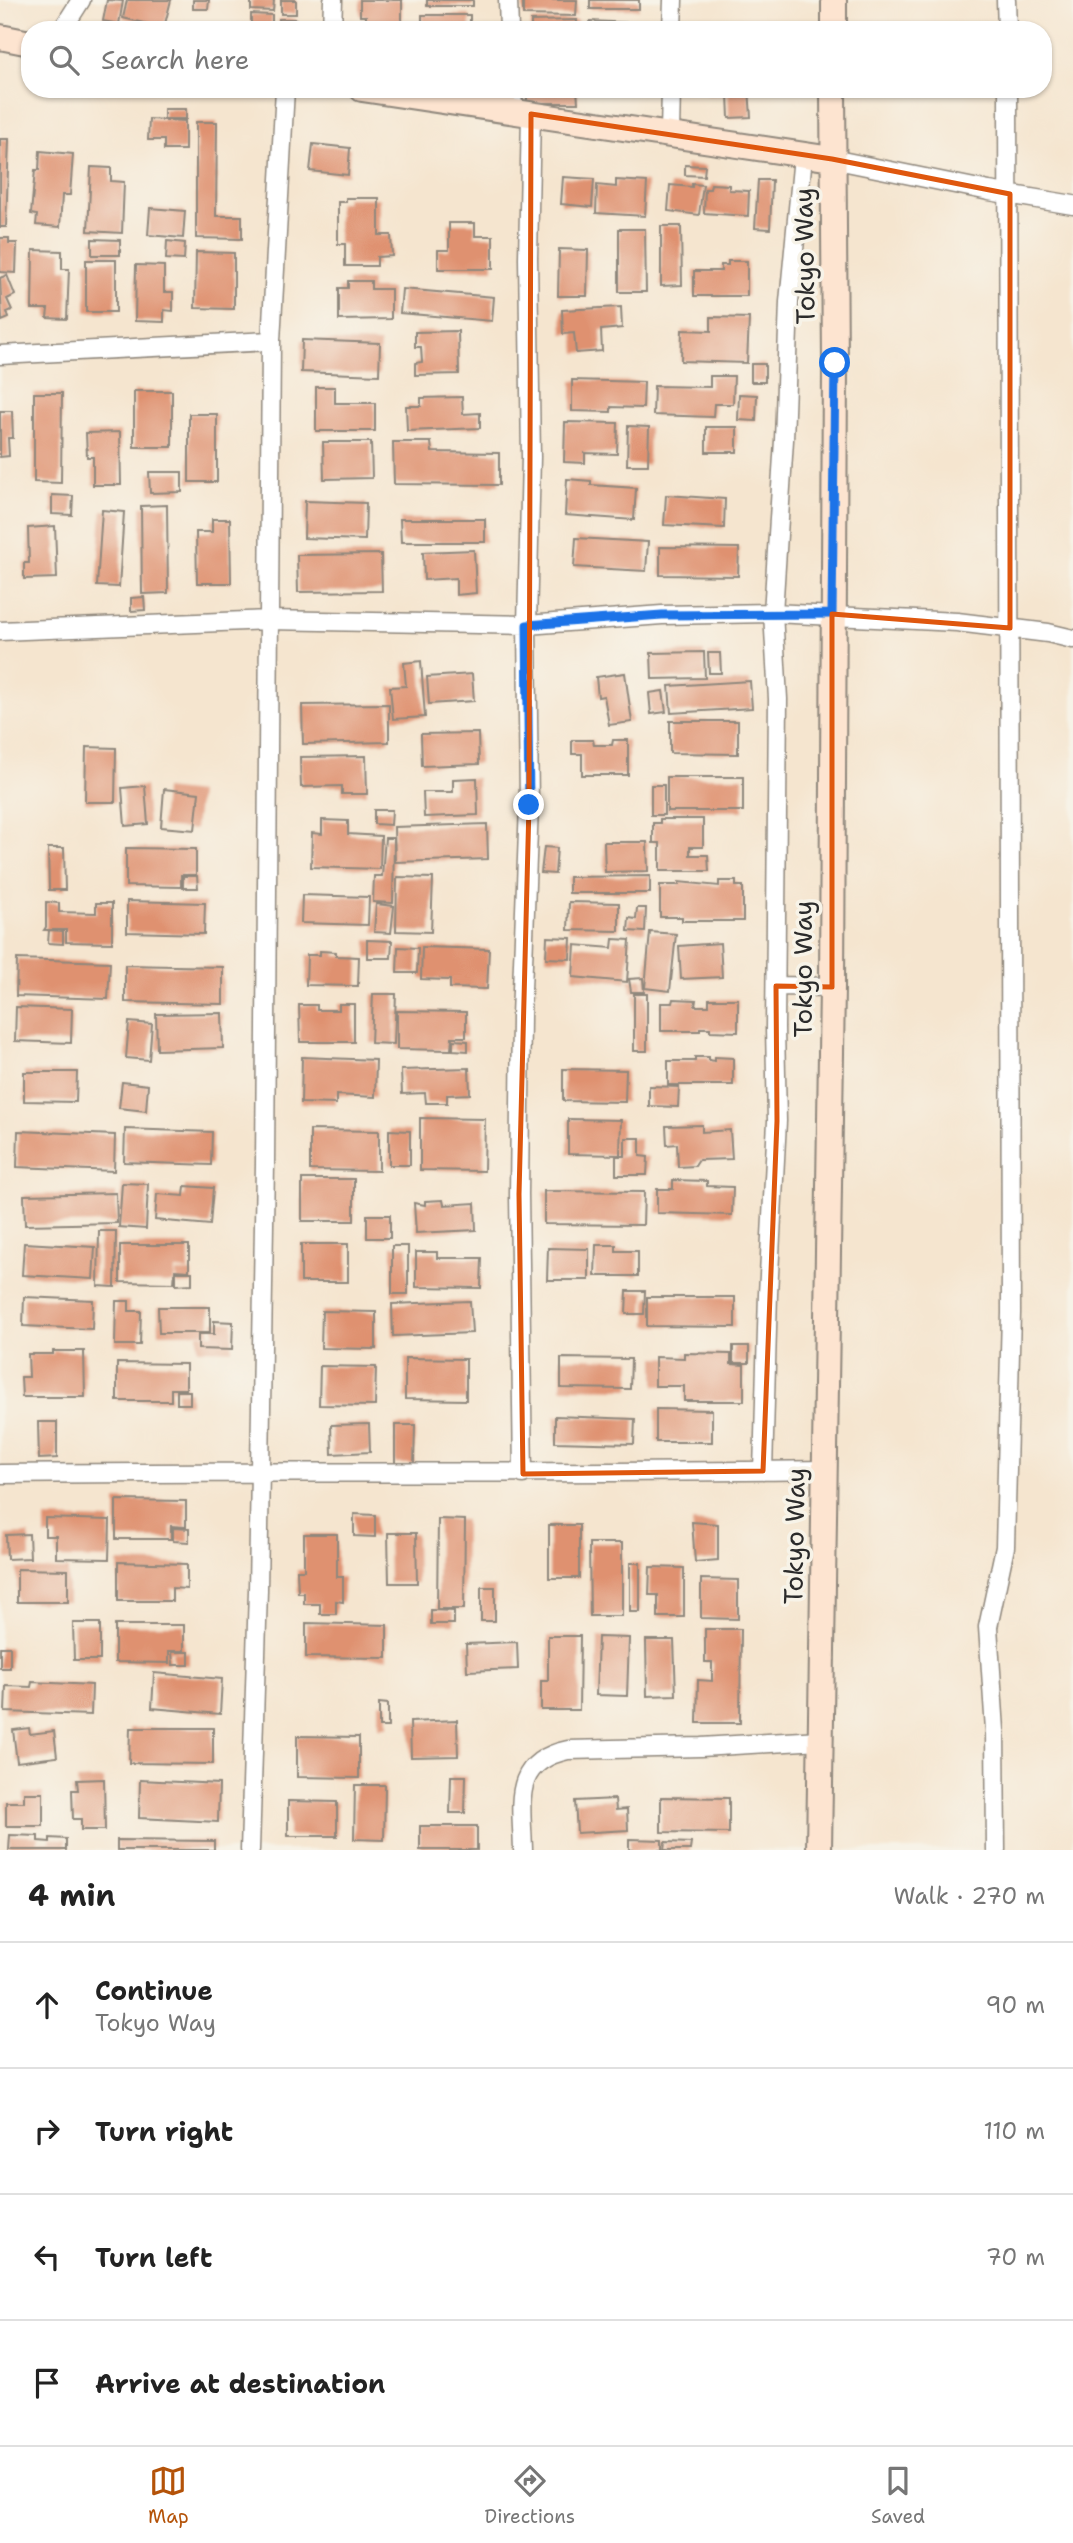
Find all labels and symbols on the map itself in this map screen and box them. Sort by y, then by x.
street label: Tokyo Way [785,187,823,325]
route start [819,347,850,378]
route end [513,789,544,820]
street label: Tokyo Way [785,901,820,1037]
street label: Tokyo Way [775,1467,813,1605]

